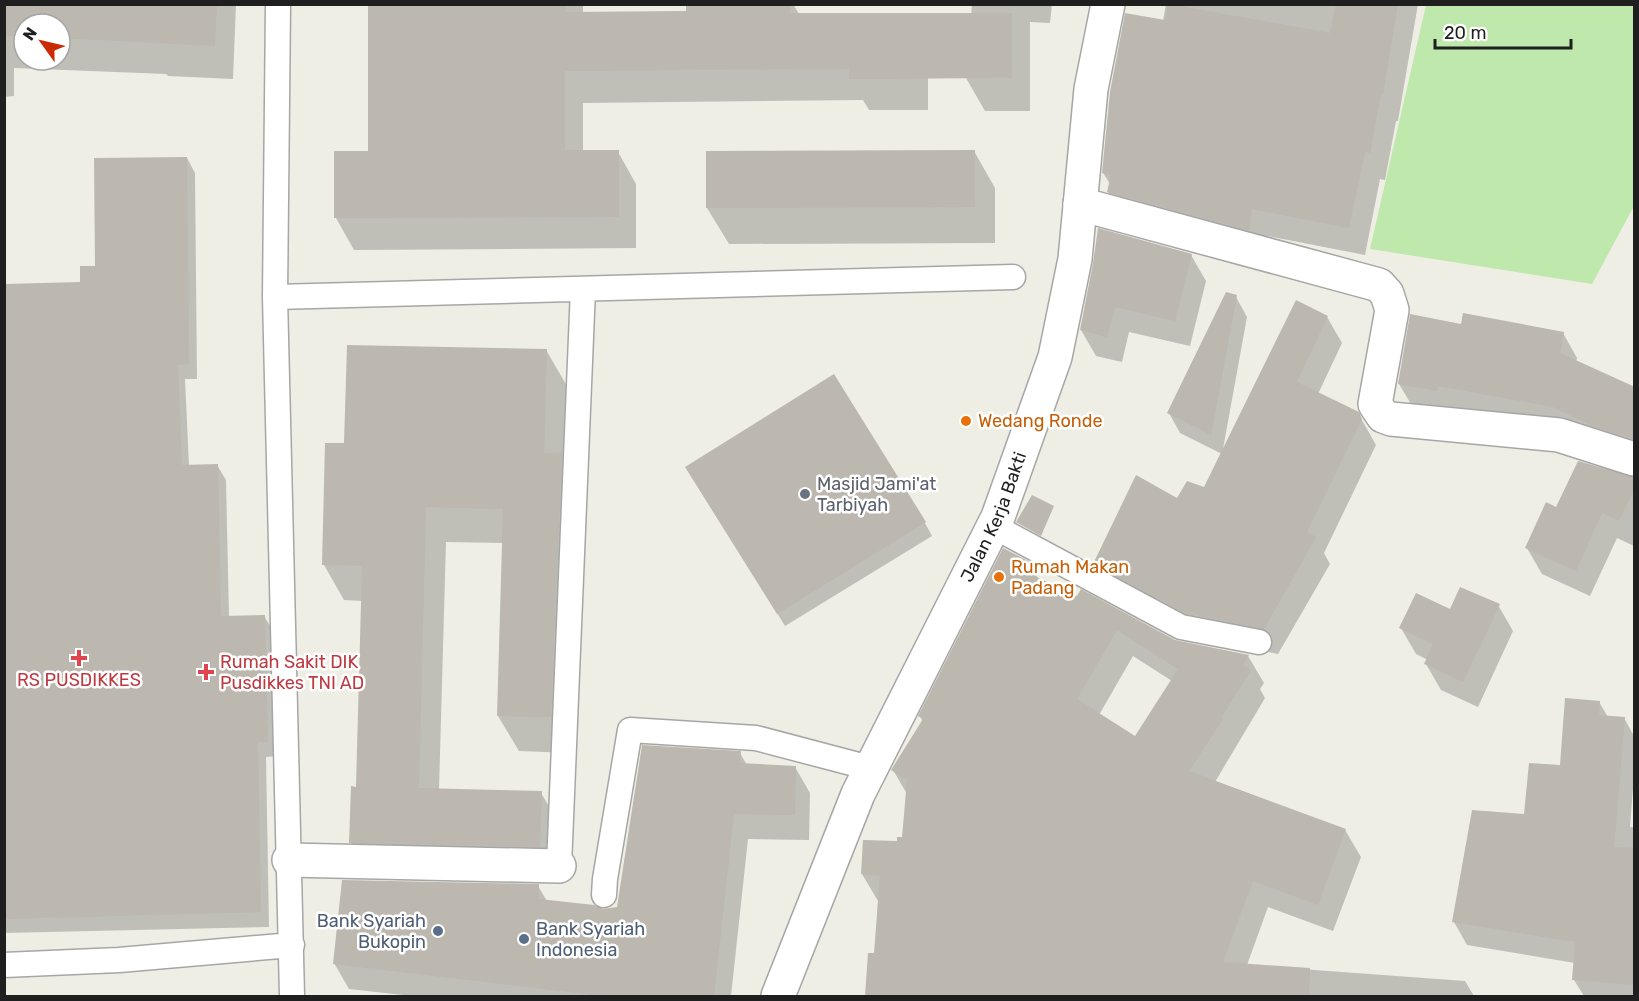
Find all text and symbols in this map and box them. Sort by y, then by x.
north arrow [12,12,72,72]
scale bar [1435,12,1572,50]
text: 20 m [1444,22,1486,44]
text: N [19,24,41,44]
place label: Wedang Ronde [978,410,1103,432]
marker: Wedang Ronde [959,414,973,428]
street label: Jalan Kerja Bakti [956,449,1031,586]
place label: Masjid Jami'at Tarbiyah [817,473,936,516]
marker: Masjid Jami'at Tarbiyah [798,487,812,501]
place label: Rumah Makan Padang [1011,556,1129,599]
marker: Rumah Makan Padang [992,570,1006,584]
marker: RS PUSDIKKES [70,649,88,667]
place label: Rumah Sakit DIK Pusdikkes TNI AD [220,651,364,694]
marker: Rumah Sakit DIK Pusdikkes TNI AD [197,663,215,681]
place label: RS PUSDIKKES [17,669,141,691]
place label: Bank Syariah Bukopin [317,910,426,953]
place label: Bank Syariah Indonesia [536,918,645,961]
marker: Bank Syariah Bukopin [431,924,445,938]
marker: Bank Syariah Indonesia [517,932,531,946]

